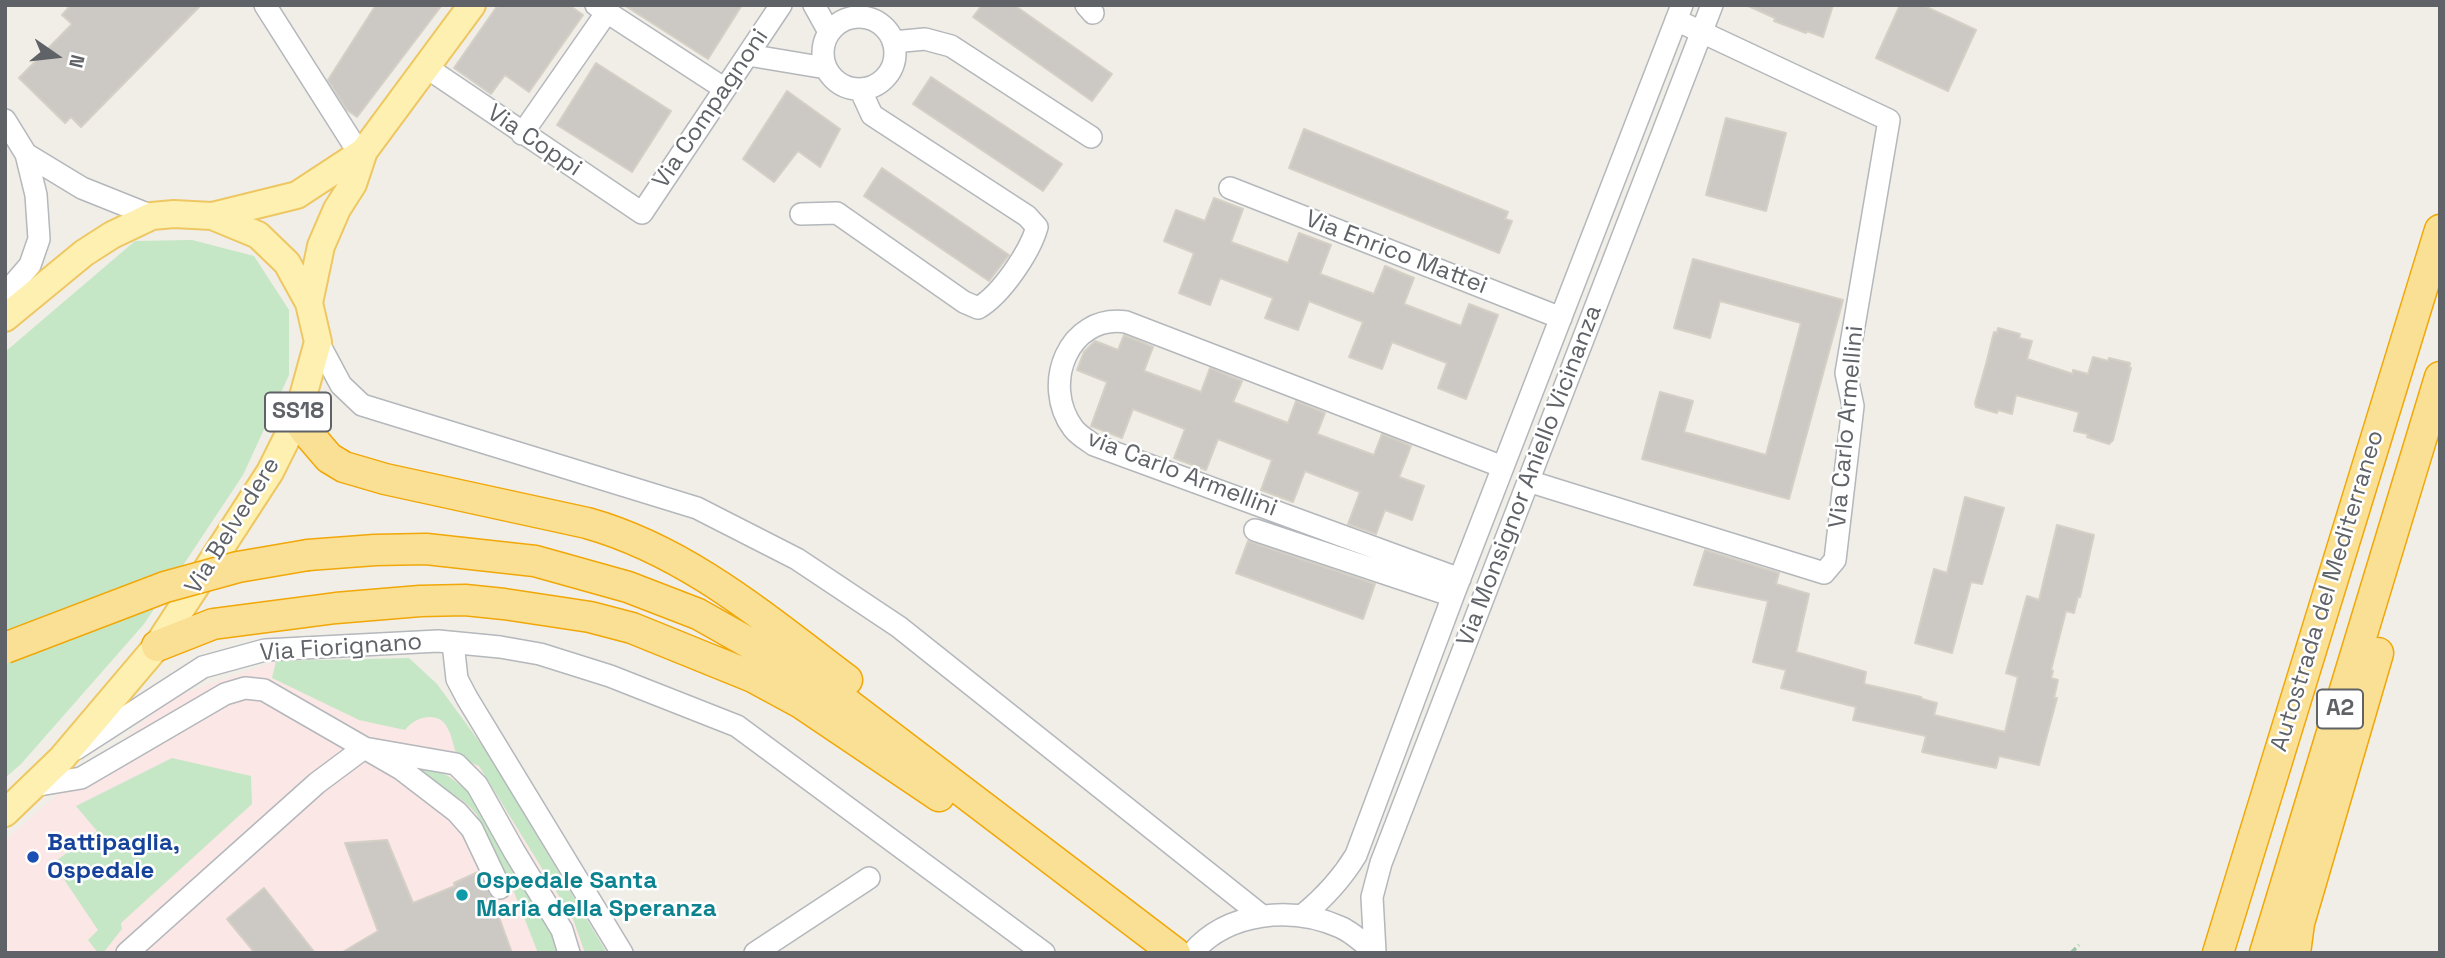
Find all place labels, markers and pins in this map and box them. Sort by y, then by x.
place label: Battipaglia, Ospedale [47,829,180,885]
marker: Battipaglia, Ospedale [25,849,41,865]
place label: Ospedale Santa Maria della Speranza [476,867,717,923]
marker: Ospedale Santa Maria della Speranza [454,887,470,903]

